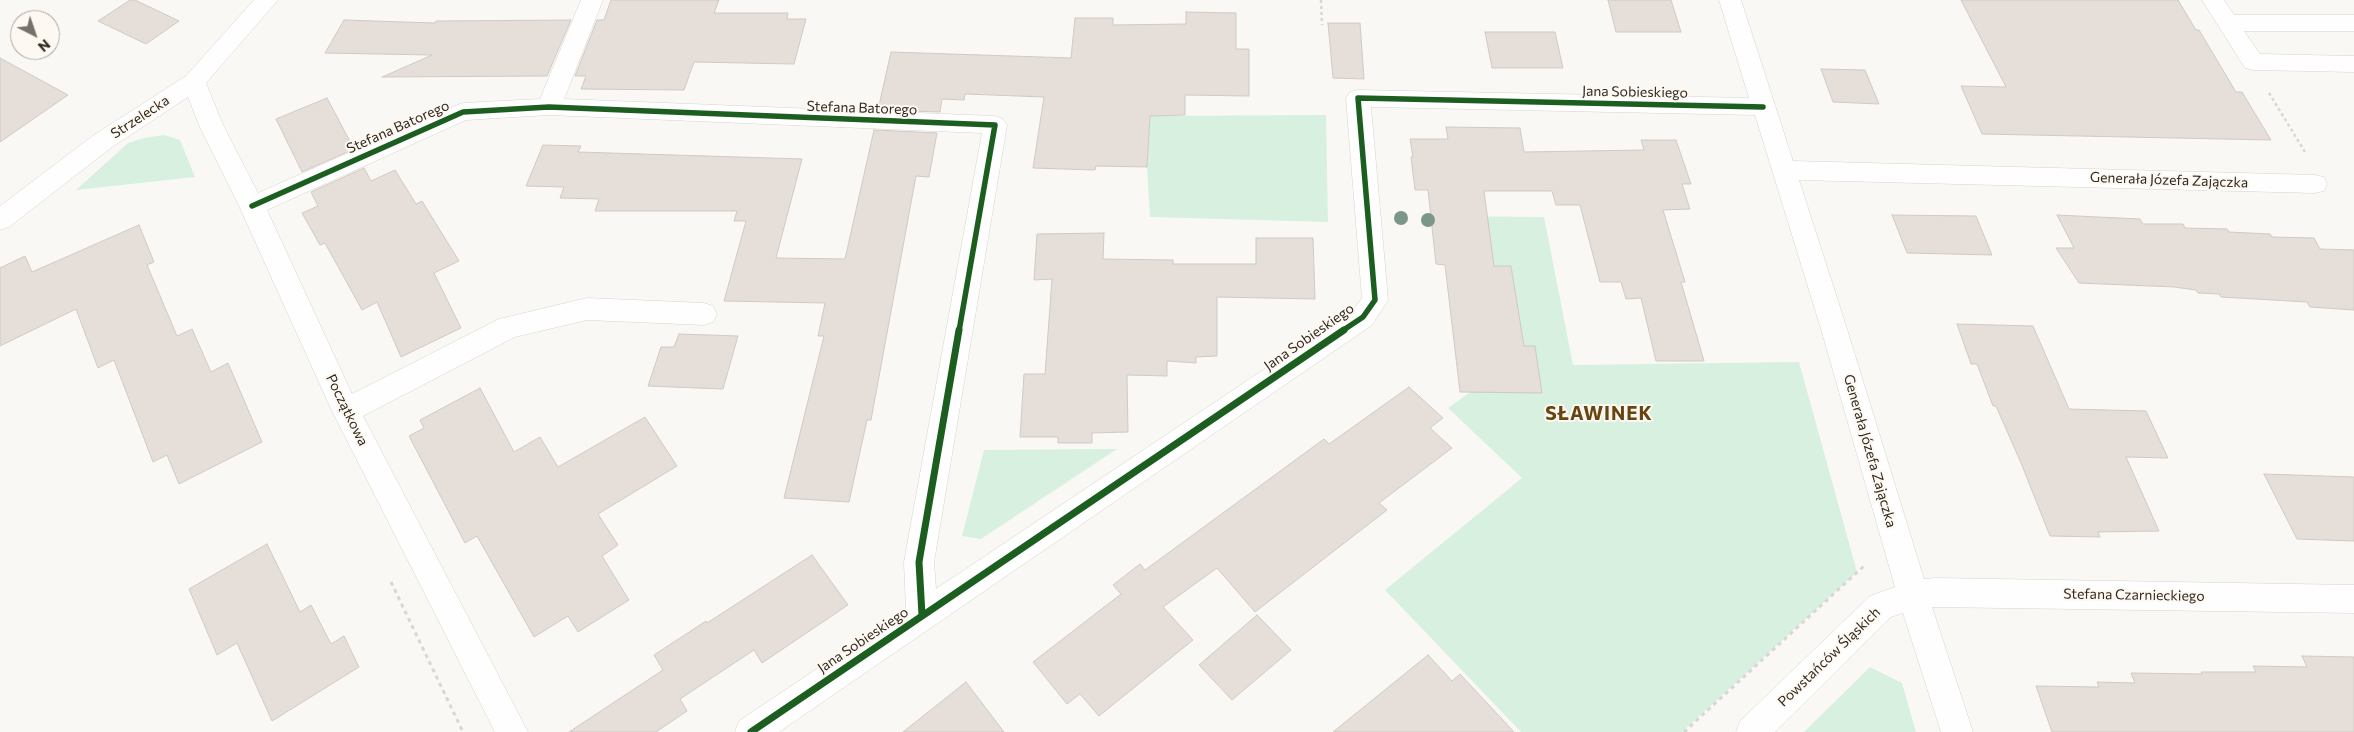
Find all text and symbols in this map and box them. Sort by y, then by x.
north arrow [10,10,60,60]
text: N [35,36,54,56]
street label: Jana Sobieskiego [1582,83,1688,101]
street label: Strzelecka [108,92,172,142]
street label: Stefana Batorego [344,97,452,157]
street label: Stefana Batorego [806,98,918,118]
street label: Generała Józefa Zajączka [2090,169,2248,191]
street label: Jana Sobieskiego [1261,300,1357,374]
street label: Początkowa [322,371,372,449]
street label: Generała Józefa Zajączka [1840,373,1900,529]
district label: SŁAWINEK [1544,403,1654,425]
street label: Stefana Czarnieckiego [2063,585,2205,605]
street label: Jana Sobieskiego [814,603,912,677]
street label: Powstańców Śląskich [1774,604,1884,710]

